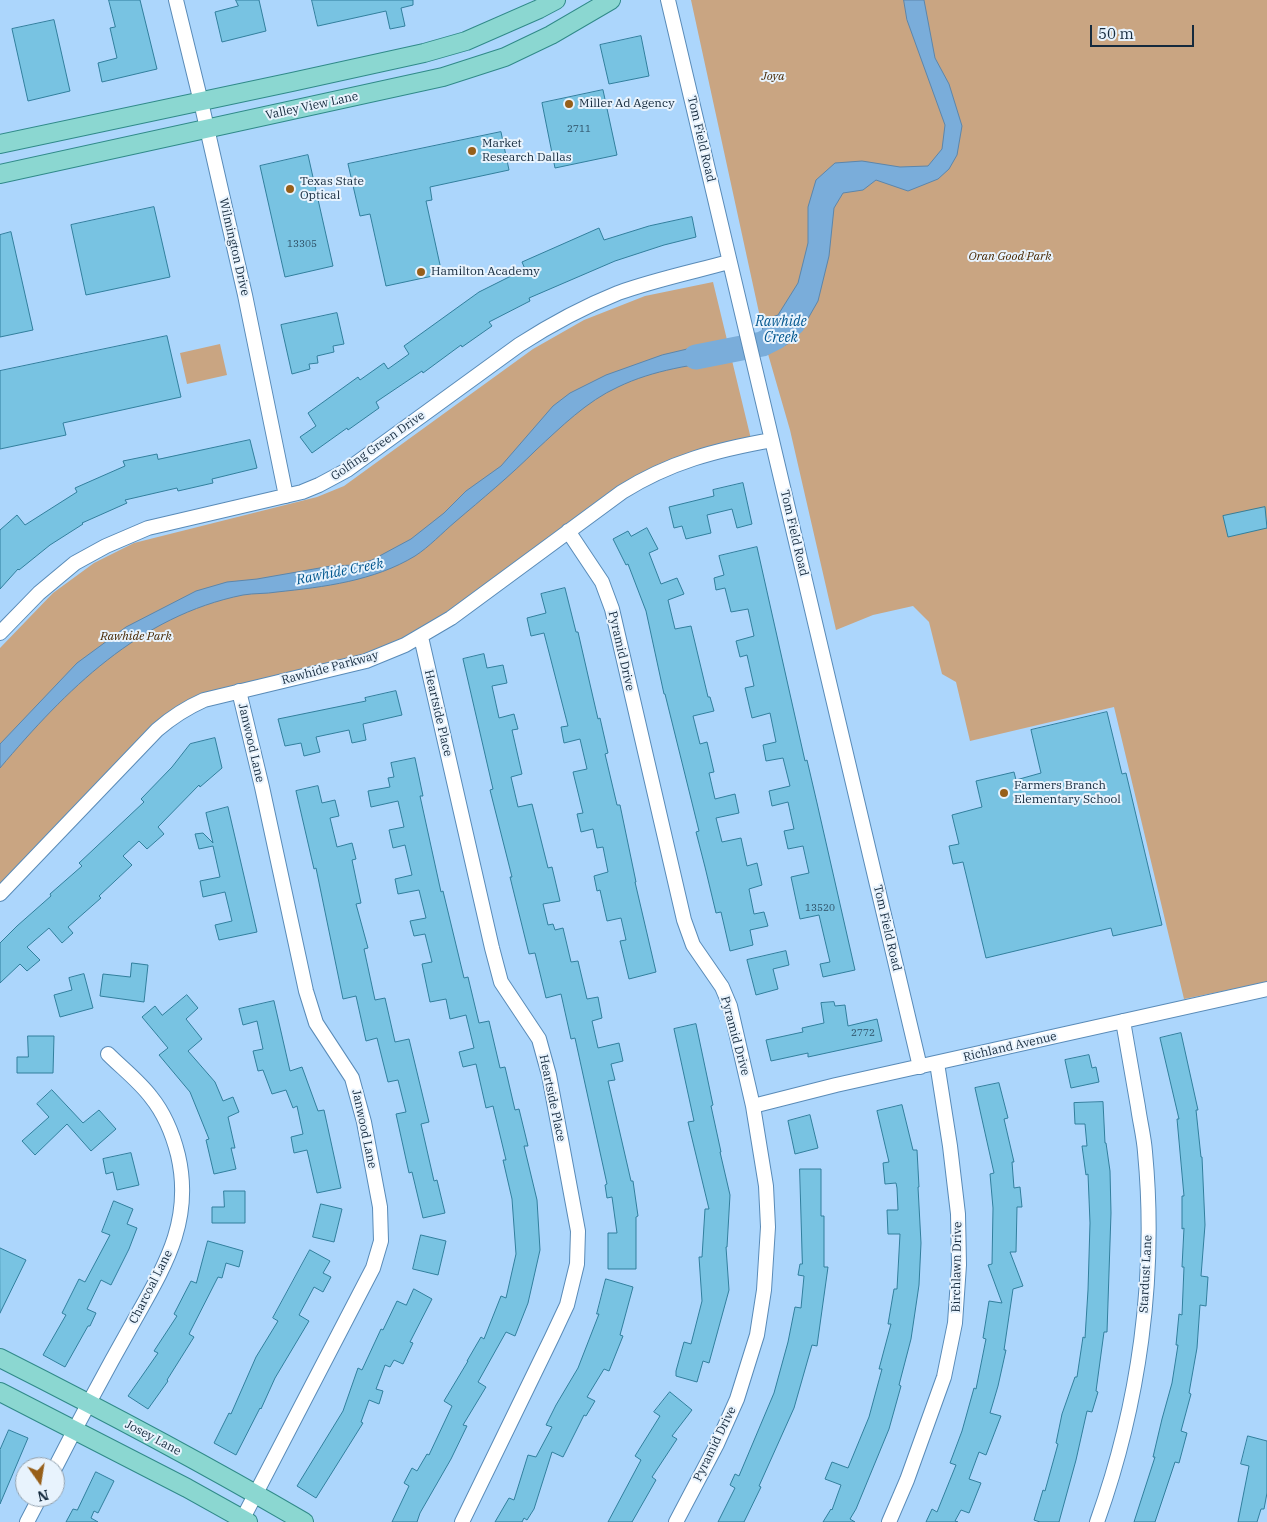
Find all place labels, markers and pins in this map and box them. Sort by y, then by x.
place label: Miller Ad Agency [579,97,675,111]
marker: Miller Ad Agency [563,98,575,110]
place label: Market Research Dallas [482,137,572,165]
marker: Market Research Dallas [466,145,478,157]
place label: Texas State Optical [300,175,364,203]
marker: Texas State Optical [284,183,296,195]
place label: Hamilton Academy [431,265,540,279]
marker: Hamilton Academy [415,266,427,278]
place label: Farmers Branch Elementary School [1014,779,1121,807]
marker: Farmers Branch Elementary School [998,787,1010,799]

